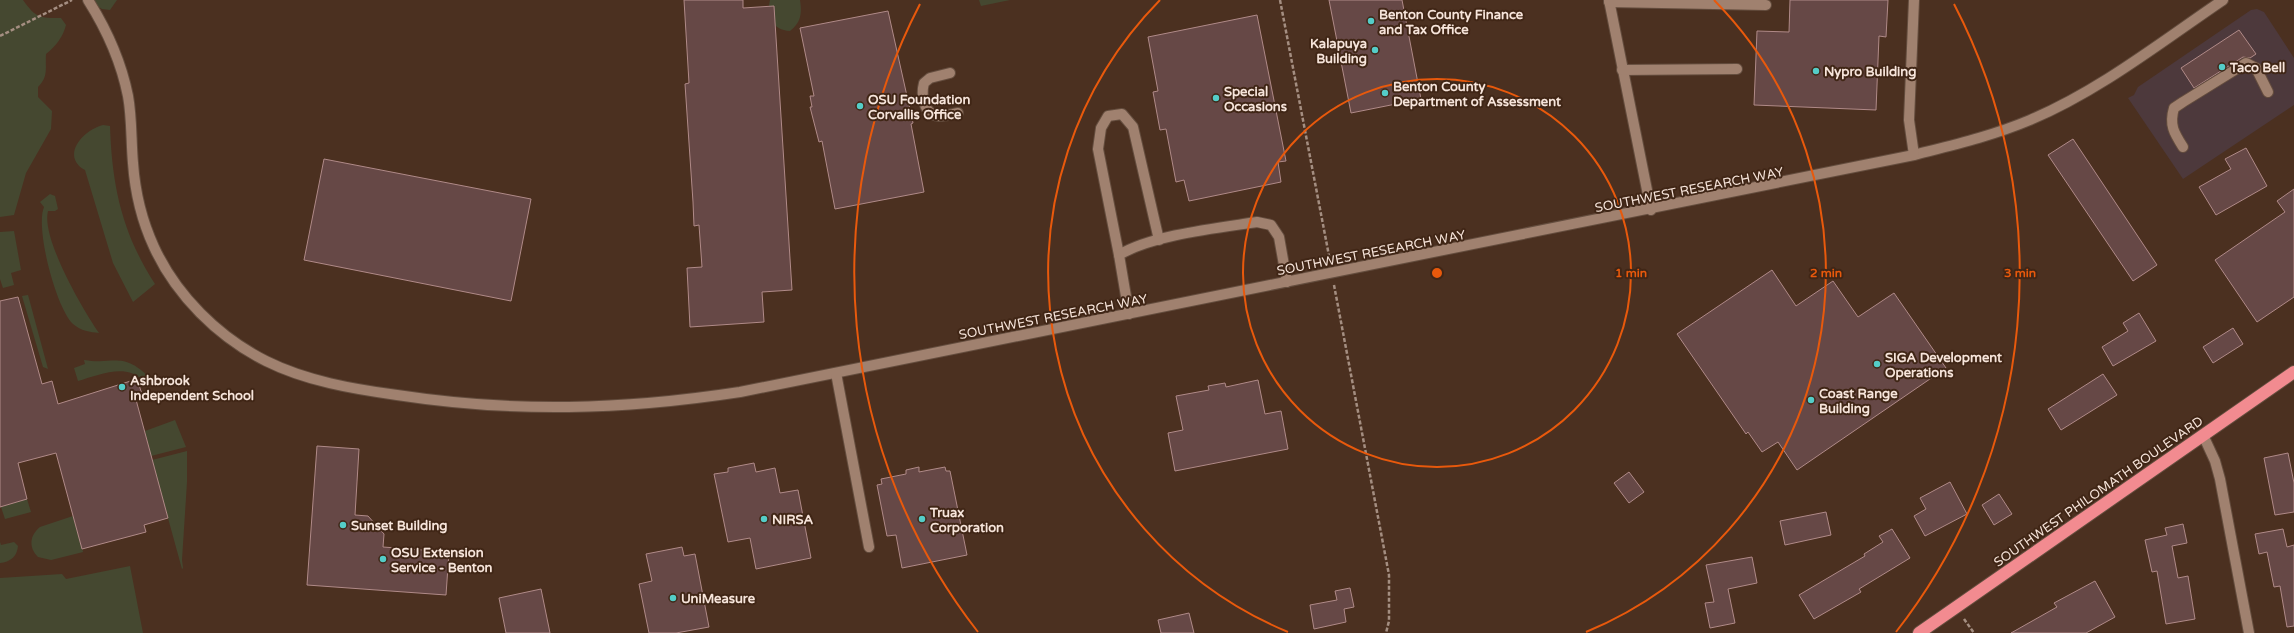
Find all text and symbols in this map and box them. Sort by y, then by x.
place label: Benton County Finance and Tax Office [1379,7,1524,38]
marker: Benton County Finance and Tax Office [1366,16,1376,26]
place label: Kalapuya Building [1310,36,1367,67]
marker: Kalapuya Building [1370,45,1380,55]
place label: Taco Bell [2229,60,2285,76]
marker: Taco Bell [2217,62,2227,72]
place label: Nypro Building [1824,64,1916,80]
marker: Nypro Building [1811,66,1821,76]
place label: Benton County Department of Assessment [1393,79,1561,110]
place label: Special Occasions [1224,84,1287,115]
marker: Benton County Department of Assessment [1380,88,1390,98]
place label: OSU Foundation Corvallis Office [868,92,970,123]
marker: Special Occasions [1211,93,1221,103]
marker: OSU Foundation Corvallis Office [855,101,865,111]
street label: SOUTHWEST RESEARCH WAY [1594,164,1785,216]
street label: SOUTHWEST RESEARCH WAY [1276,227,1467,279]
centre of rings [1430,266,1444,280]
text: 1 min [1615,266,1647,280]
text: 2 min [1810,266,1842,280]
text: 3 min [2004,266,2036,280]
street label: SOUTHWEST RESEARCH WAY [958,291,1149,343]
place label: SIGA Development Operations [1885,350,2002,381]
marker: SIGA Development Operations [1872,359,1882,369]
place label: Ashbrook Independent School [130,373,254,404]
marker: Ashbrook Independent School [117,382,127,392]
place label: Coast Range Building [1819,386,1898,417]
marker: Coast Range Building [1806,395,1816,405]
street label: SOUTHWEST PHILOMATH BOULEVARD [1991,413,2206,571]
place label: Truax Corporation [929,505,1004,536]
place label: NIRSA [772,512,813,528]
marker: NIRSA [759,514,769,524]
marker: Truax Corporation [917,514,927,524]
place label: Sunset Building [351,518,448,534]
marker: Sunset Building [338,520,348,530]
place label: OSU Extension Service - Benton [391,545,493,576]
marker: OSU Extension Service - Benton [378,554,388,564]
place label: UniMeasure [681,591,756,607]
marker: UniMeasure [668,593,678,603]

